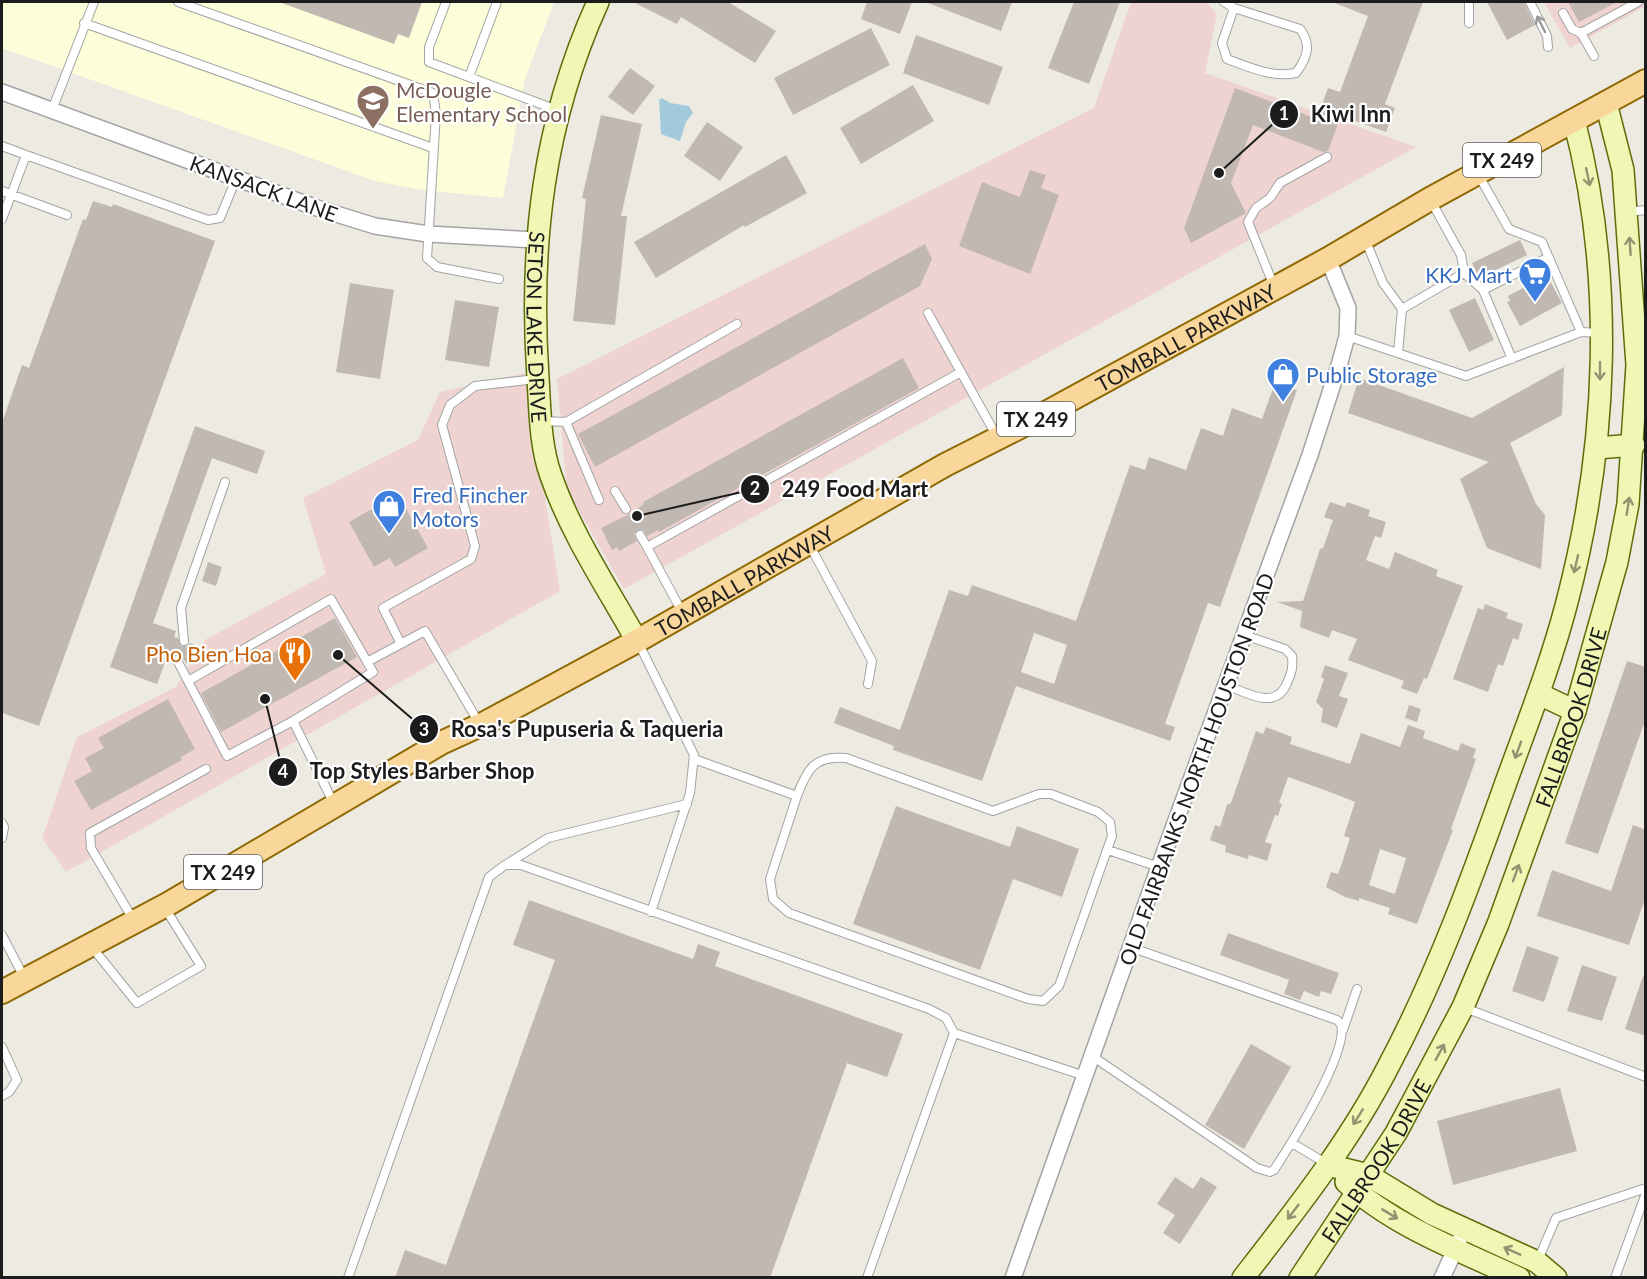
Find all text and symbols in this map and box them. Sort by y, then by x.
one-way arrow [1535,15,1546,33]
place label: McDougle Elementary School [396,77,567,126]
school or university icon: McDougle Elementary School [355,83,391,130]
callout: Kiwi Inn [1269,94,1404,134]
text: Kiwi Inn [1311,100,1391,127]
text: 1 [1279,102,1289,124]
road number: TX 249 [1463,143,1541,177]
street label: KANSACK LANE [187,150,341,226]
one-way arrow [1583,167,1594,186]
street label: SETON LAKE DRIVE [523,231,553,424]
one-way arrow [1624,237,1635,257]
supermarket icon: KKJ Mart [1517,256,1553,303]
place label: KKJ Mart [1425,262,1512,287]
street label: TOMBALL PARKWAY [1091,277,1281,396]
shop icon: Public Storage [1265,356,1301,403]
one-way arrow [1594,361,1606,381]
place label: Public Storage [1306,362,1437,387]
road number: TX 249 [997,402,1075,436]
callout: 249 Food Mart [740,469,940,509]
text: 249 Food Mart [782,475,929,502]
text: 2 [750,477,760,499]
place label: Fred Fincher Motors [412,482,528,531]
shop icon: Fred Fincher Motors [371,488,407,535]
one-way arrow [1622,497,1633,516]
street label: TOMBALL PARKWAY [650,519,838,641]
one-way arrow [1570,554,1581,573]
street label: OLD FAIRBANKS NORTH HOUSTON ROAD [1113,569,1279,969]
street label: FALLBROOK DRIVE [1529,624,1611,810]
restaurant icon: Pho Bien Hoa [277,635,313,682]
place label: Pho Bien Hoa [146,641,272,666]
callout: Rosa's Pupuseria & Taqueria [409,709,736,749]
text: Rosa's Pupuseria & Taqueria [451,715,723,742]
text: 3 [419,718,429,740]
one-way arrow [1511,740,1522,759]
callout: Top Styles Barber Shop [268,752,547,792]
text: Top Styles Barber Shop [309,757,535,784]
text: 4 [278,760,288,782]
road number: TX 249 [184,855,262,889]
one-way arrow [1512,864,1523,883]
one-way arrow [1434,1044,1446,1061]
street label: FALLBROOK DRIVE [1315,1074,1435,1246]
one-way arrow [1351,1108,1363,1125]
one-way arrow [1287,1204,1300,1220]
one-way arrow [1381,1208,1398,1220]
one-way arrow [1503,1244,1521,1256]

